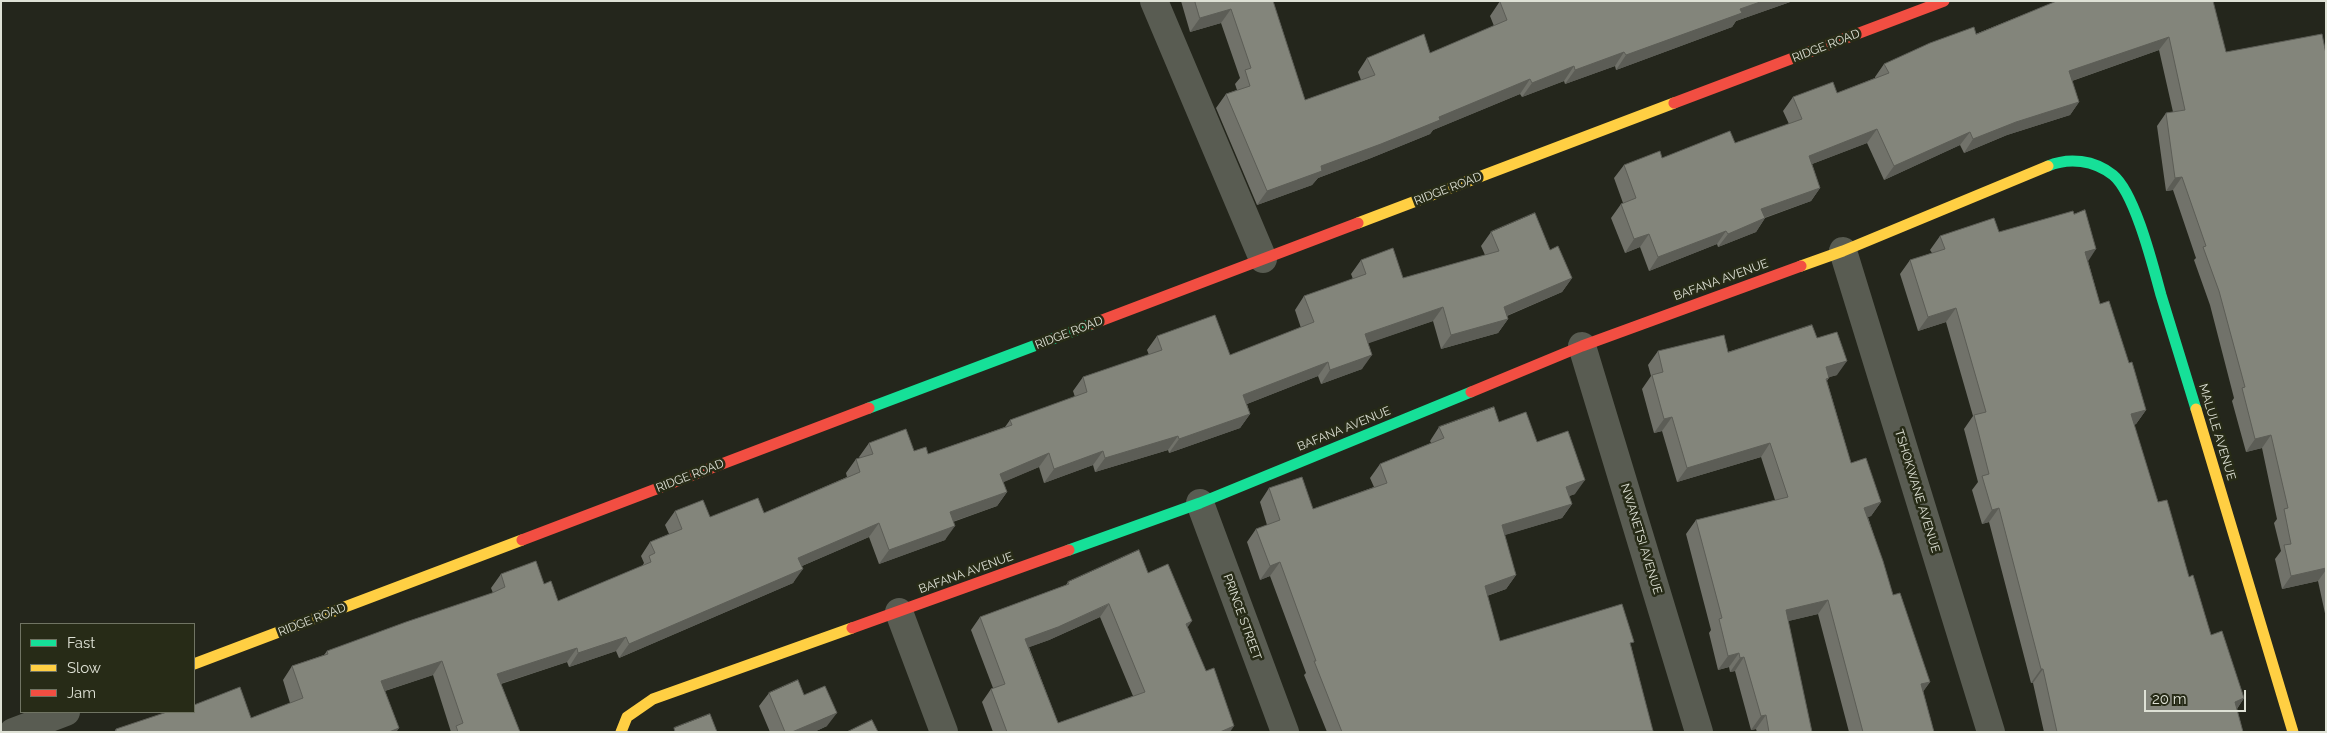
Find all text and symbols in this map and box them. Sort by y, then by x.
street label: RIDGE ROAD [1790,26,1862,66]
street label: RIDGE ROAD [1412,169,1484,209]
street label: BAFANA AVENUE [1672,256,1770,304]
street label: RIDGE ROAD [1033,313,1105,353]
street label: MALULE AVENUE [2195,382,2239,482]
street label: BAFANA AVENUE [1295,404,1393,454]
street label: TSHOKWANE AVENUE [1891,428,1943,554]
street label: RIDGE ROAD [654,456,726,496]
street label: NWANETSI AVENUE [1617,482,1665,596]
street label: BAFANA AVENUE [917,549,1015,597]
street label: PRINCE STREET [1220,572,1264,662]
street label: RIDGE ROAD [276,600,348,640]
legend [20,623,195,713]
text: Fast [67,634,95,652]
text: Slow [67,659,101,677]
scale bar [2147,680,2250,712]
text: Jam [67,684,96,702]
text: 20 m [2152,690,2187,708]

